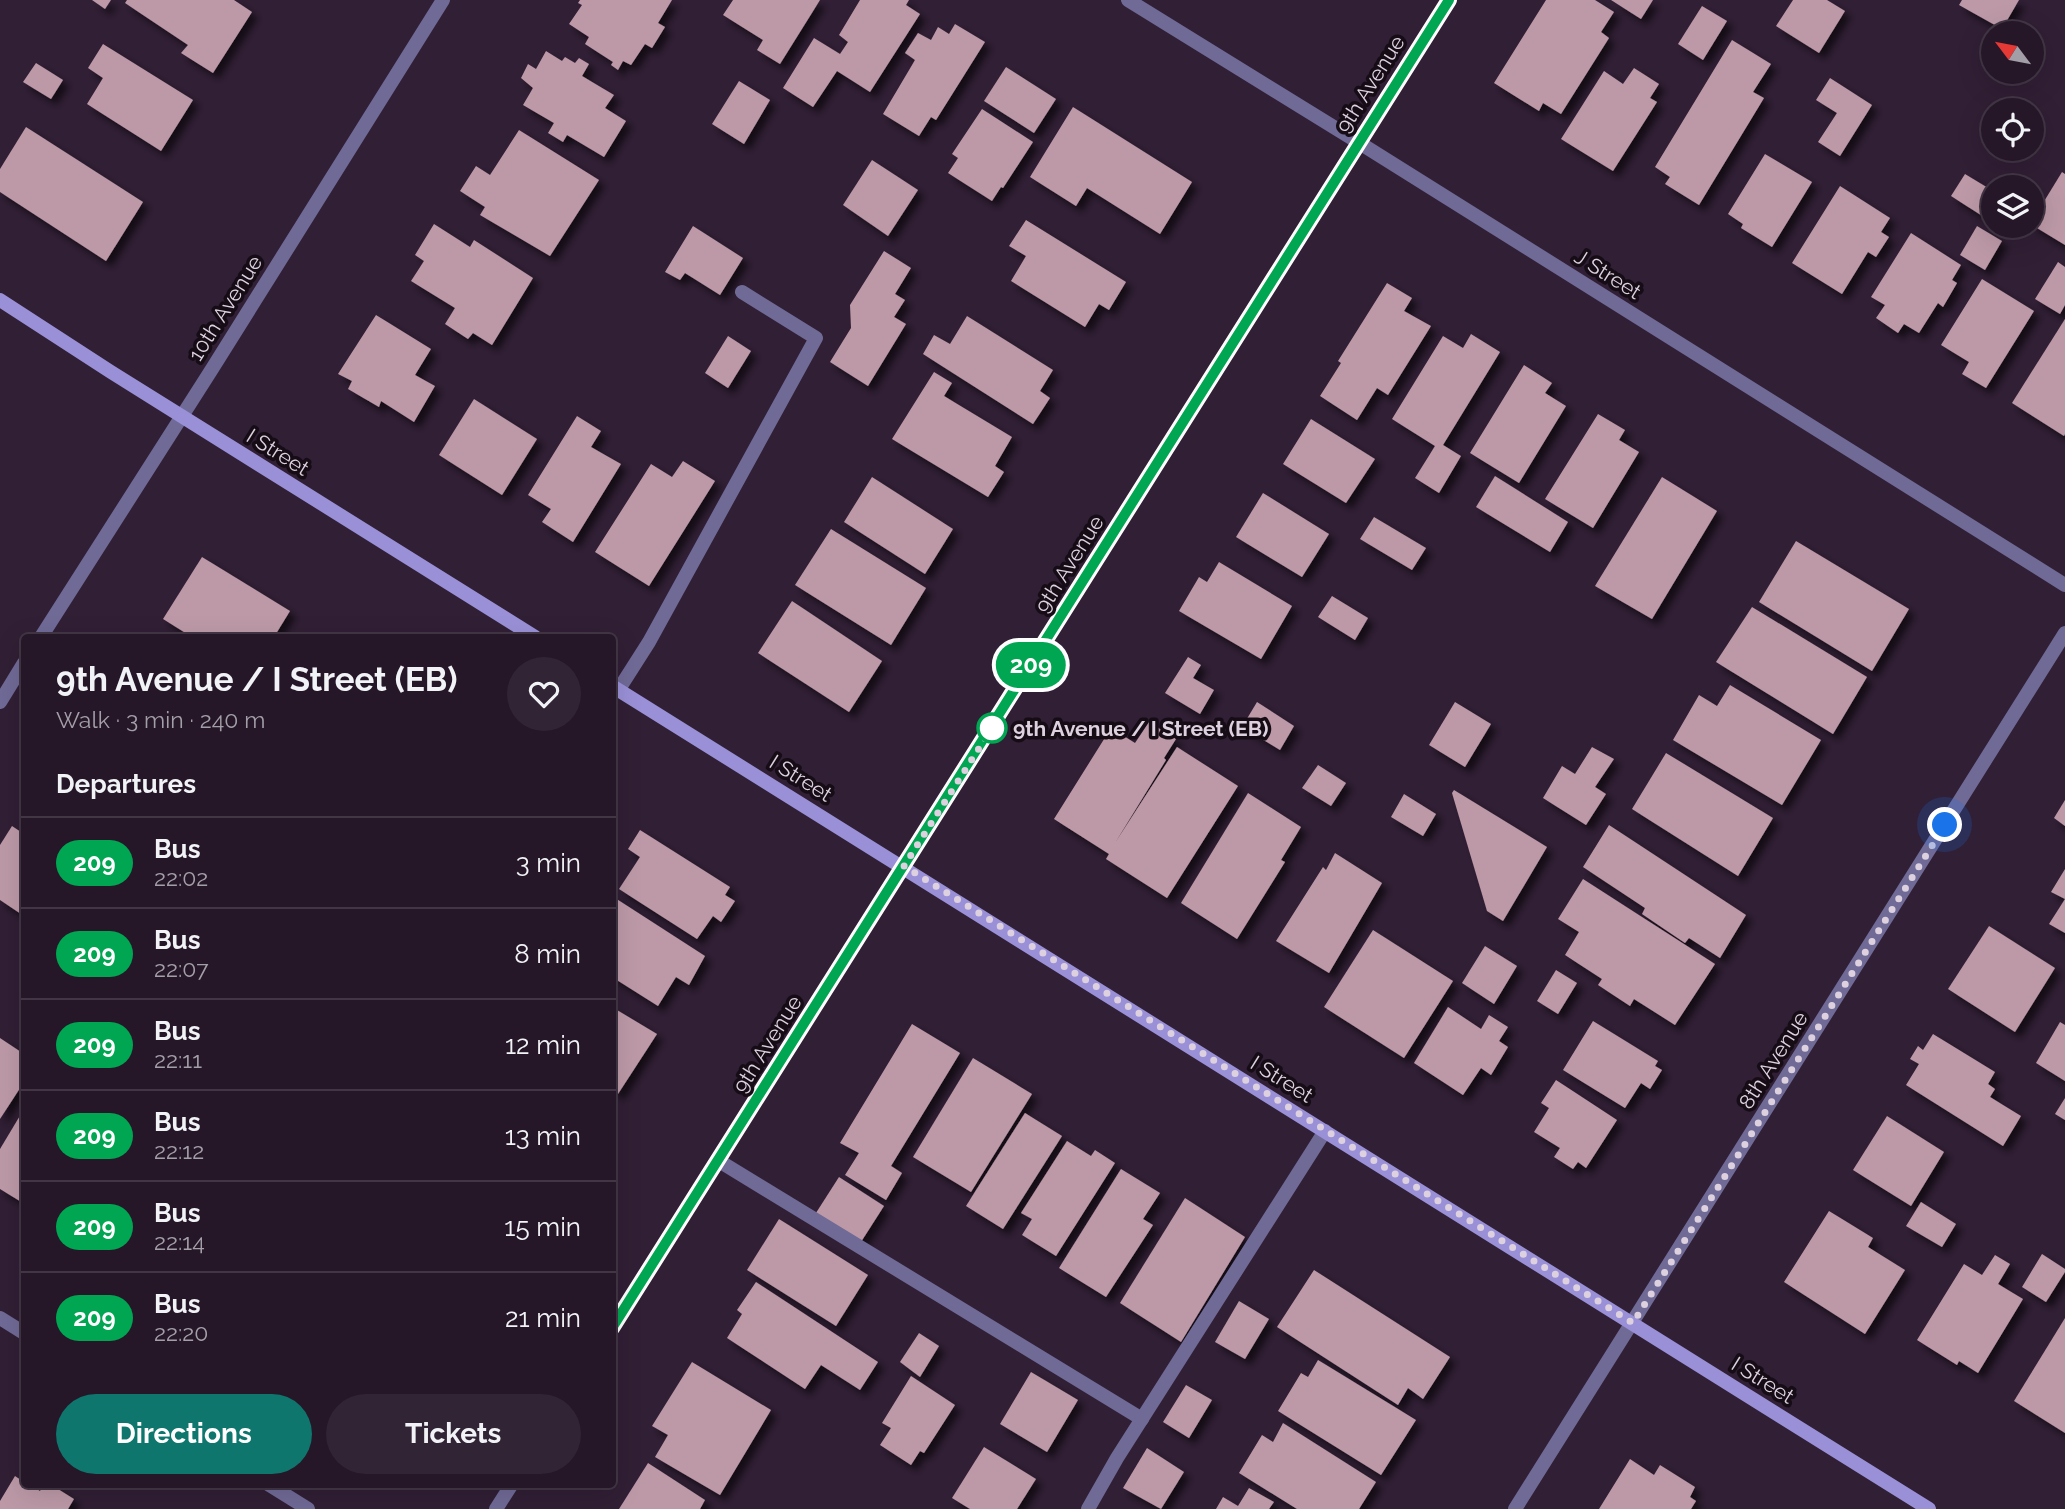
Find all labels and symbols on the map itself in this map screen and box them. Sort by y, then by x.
north arrow [1981,21,2044,84]
street label: 9th Avenue [1330,31,1410,137]
street label: J Street [1570,244,1646,304]
street label: 10th Avenue [183,251,267,365]
street label: I Street [242,423,314,481]
street label: 9th Avenue [1029,511,1109,617]
line badge: 209 [991,642,1071,688]
marker: 9th Avenue / I Street (EB) [977,713,1007,743]
place label: 9th Avenue / I Street (EB) [1013,716,1268,741]
street label: I Street [765,749,837,807]
your location [1927,807,1962,842]
street label: 9th Avenue [727,991,807,1097]
street label: 8th Avenue [1733,1007,1813,1113]
street label: I Street [1246,1050,1318,1108]
street label: I Street [1727,1351,1799,1409]

